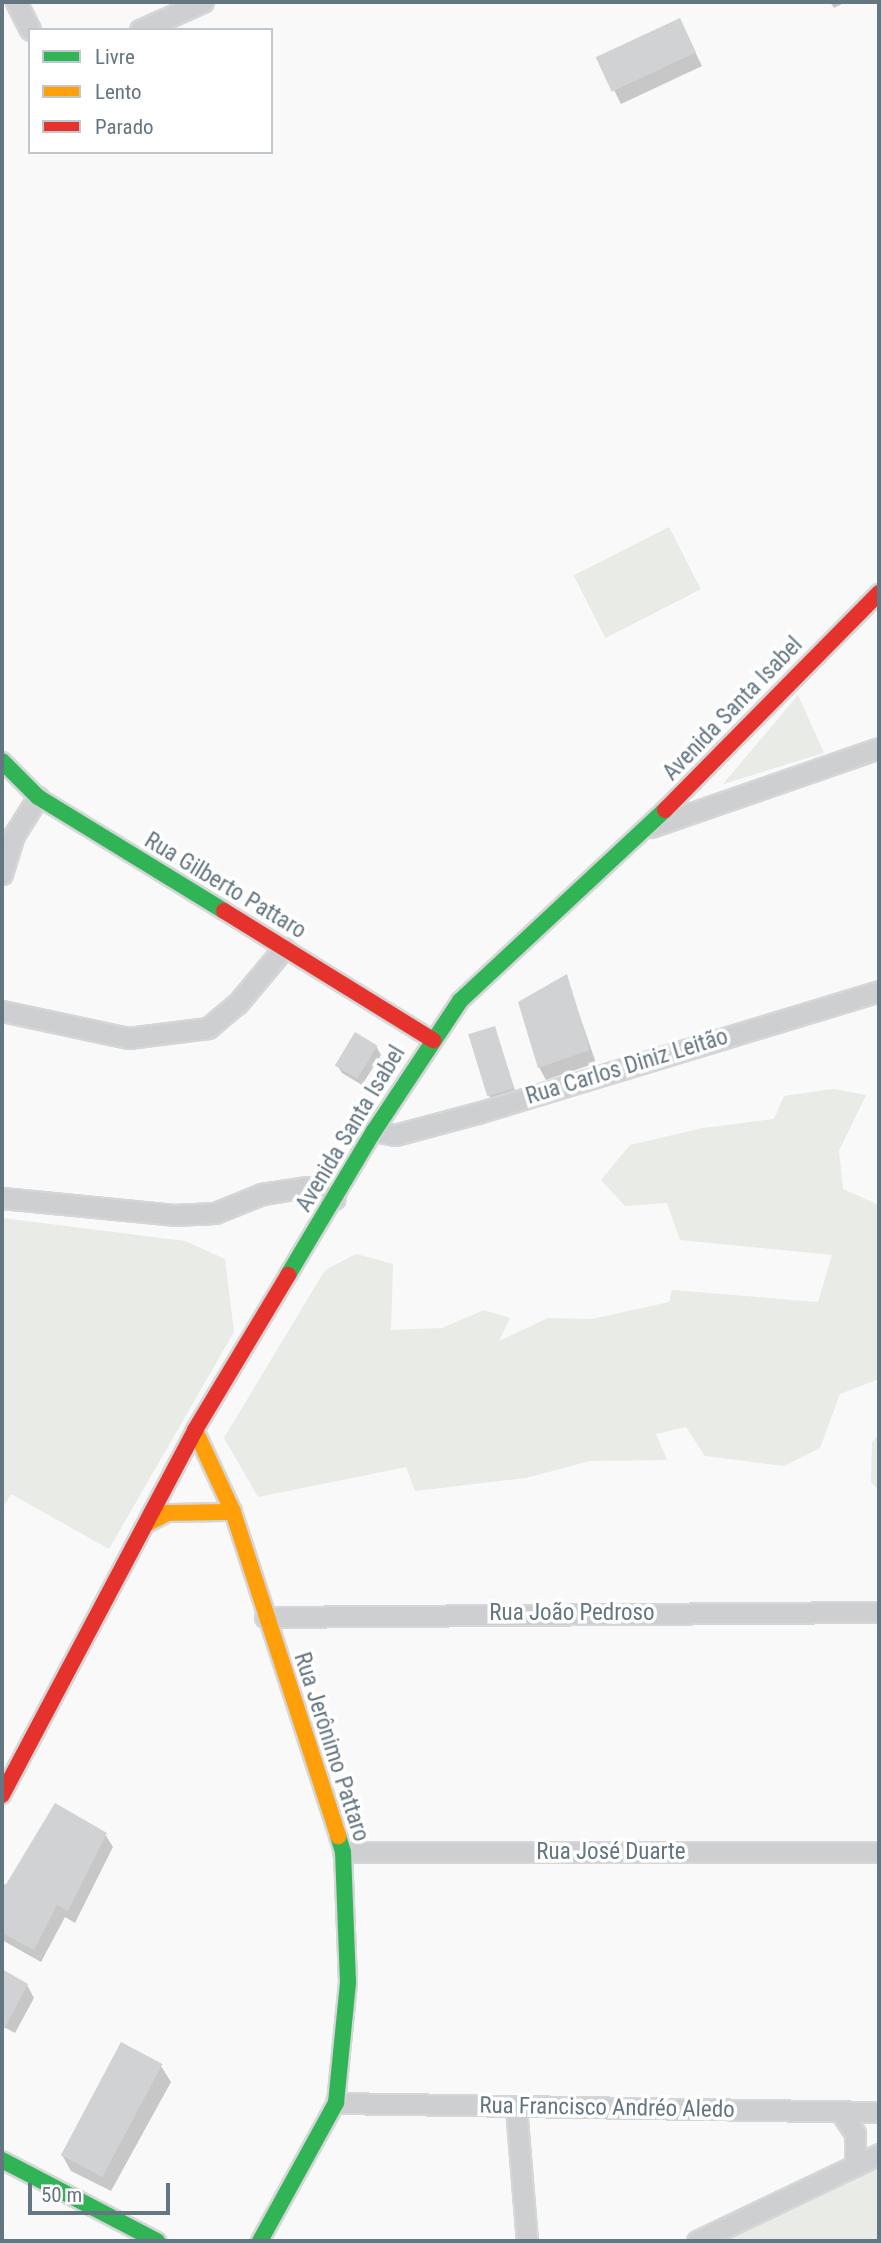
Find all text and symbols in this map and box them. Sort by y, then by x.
legend [28,28,273,154]
text: Livre [95,45,135,69]
text: Lento [95,80,142,104]
text: Parado [95,115,154,139]
street label: Avenida Santa Isabel [657,631,809,787]
street label: Rua Gilberto Pattaro [139,827,311,945]
street label: Rua Carlos Diniz Leitão [523,1023,731,1111]
street label: Avenida Santa Isabel [290,1041,412,1217]
street label: Rua João Pedroso [489,1599,655,1627]
street label: Rua Jerônimo Pattaro [287,1649,375,1845]
street label: Rua José Duarte [536,1838,686,1866]
street label: Rua Francisco Andréo Aledo [479,2092,735,2124]
scale bar [32,2170,173,2214]
text: 50 m [41,2183,82,2207]

